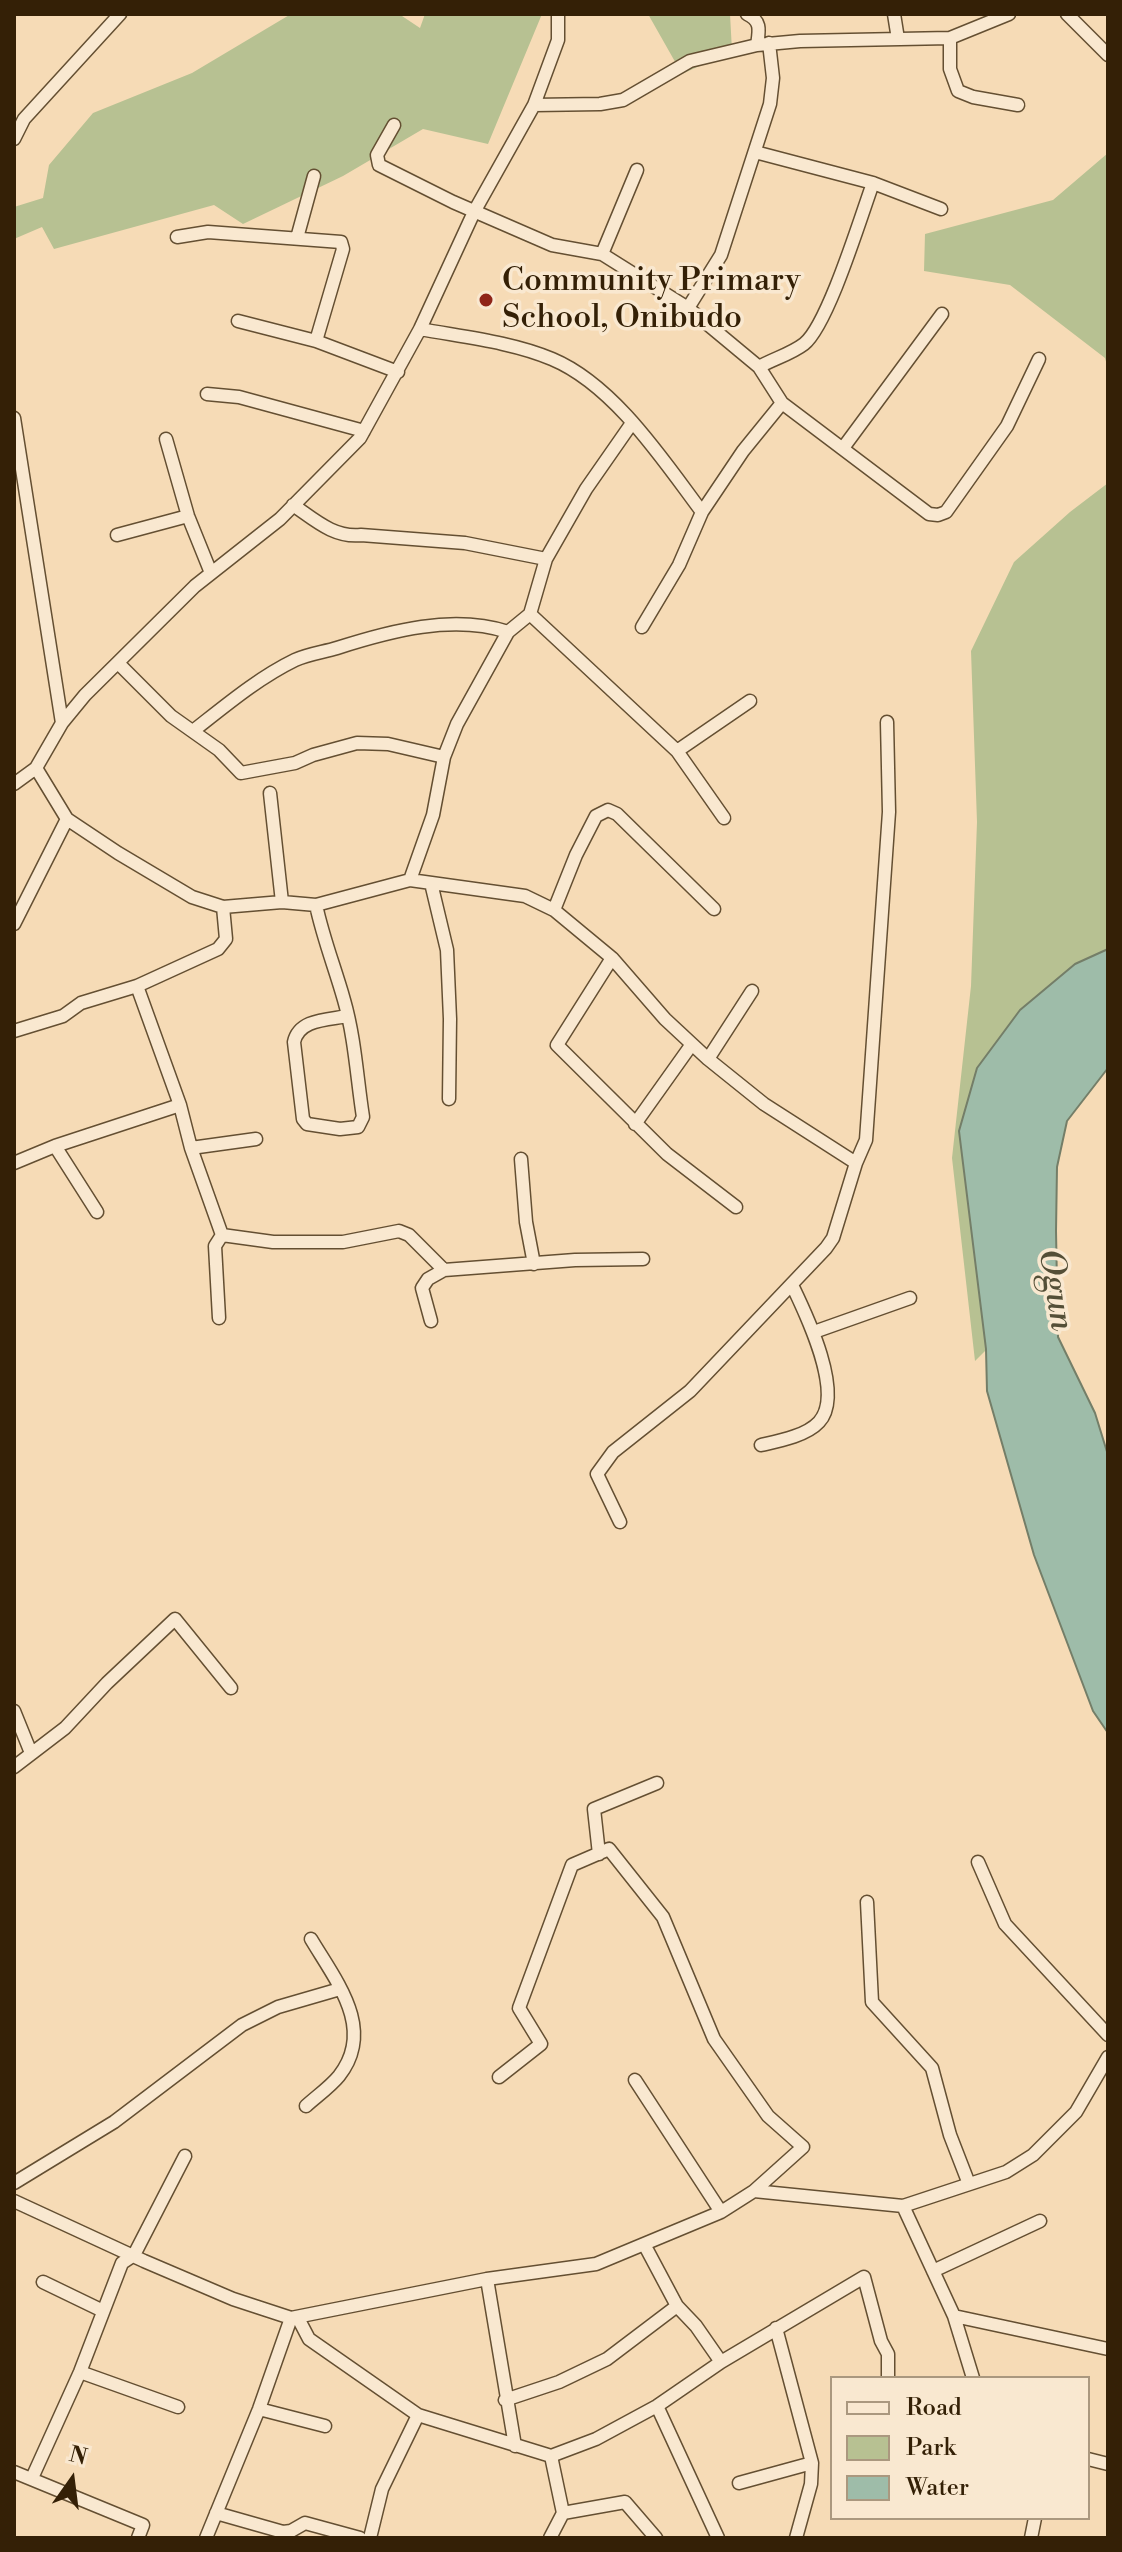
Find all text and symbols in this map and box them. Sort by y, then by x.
place label: Community Primary School, Onibudo [502,263,801,338]
marker: Community Primary School, Onibudo [477,291,495,309]
water label: Ogun [1027,1246,1081,1334]
legend [830,2376,1090,2520]
text: Road [906,2393,962,2423]
text: Park [906,2433,956,2463]
north arrow [32,2440,112,2520]
text: N [66,2441,90,2471]
text: Water [906,2473,969,2503]

